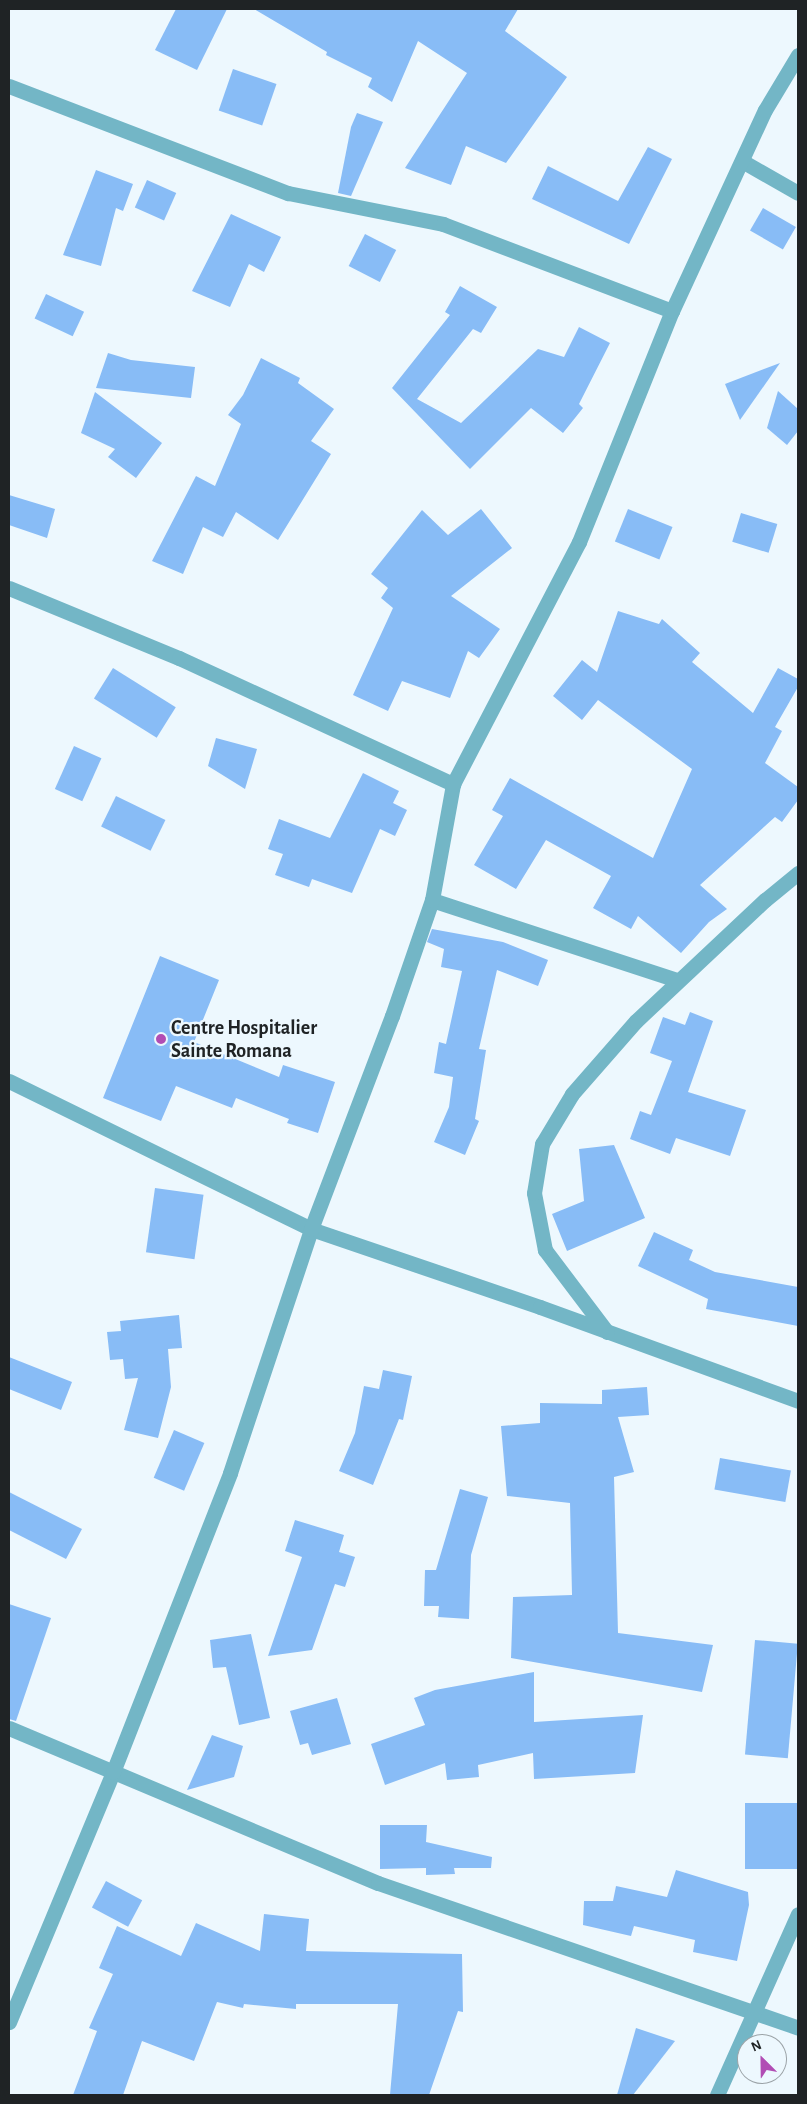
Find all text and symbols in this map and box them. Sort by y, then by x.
place label: Centre Hospitalier Sainte Romana [171,1016,317,1063]
marker: Centre Hospitalier Sainte Romana [155,1033,167,1045]
north arrow [737,2034,787,2084]
text: N [749,2038,764,2054]

